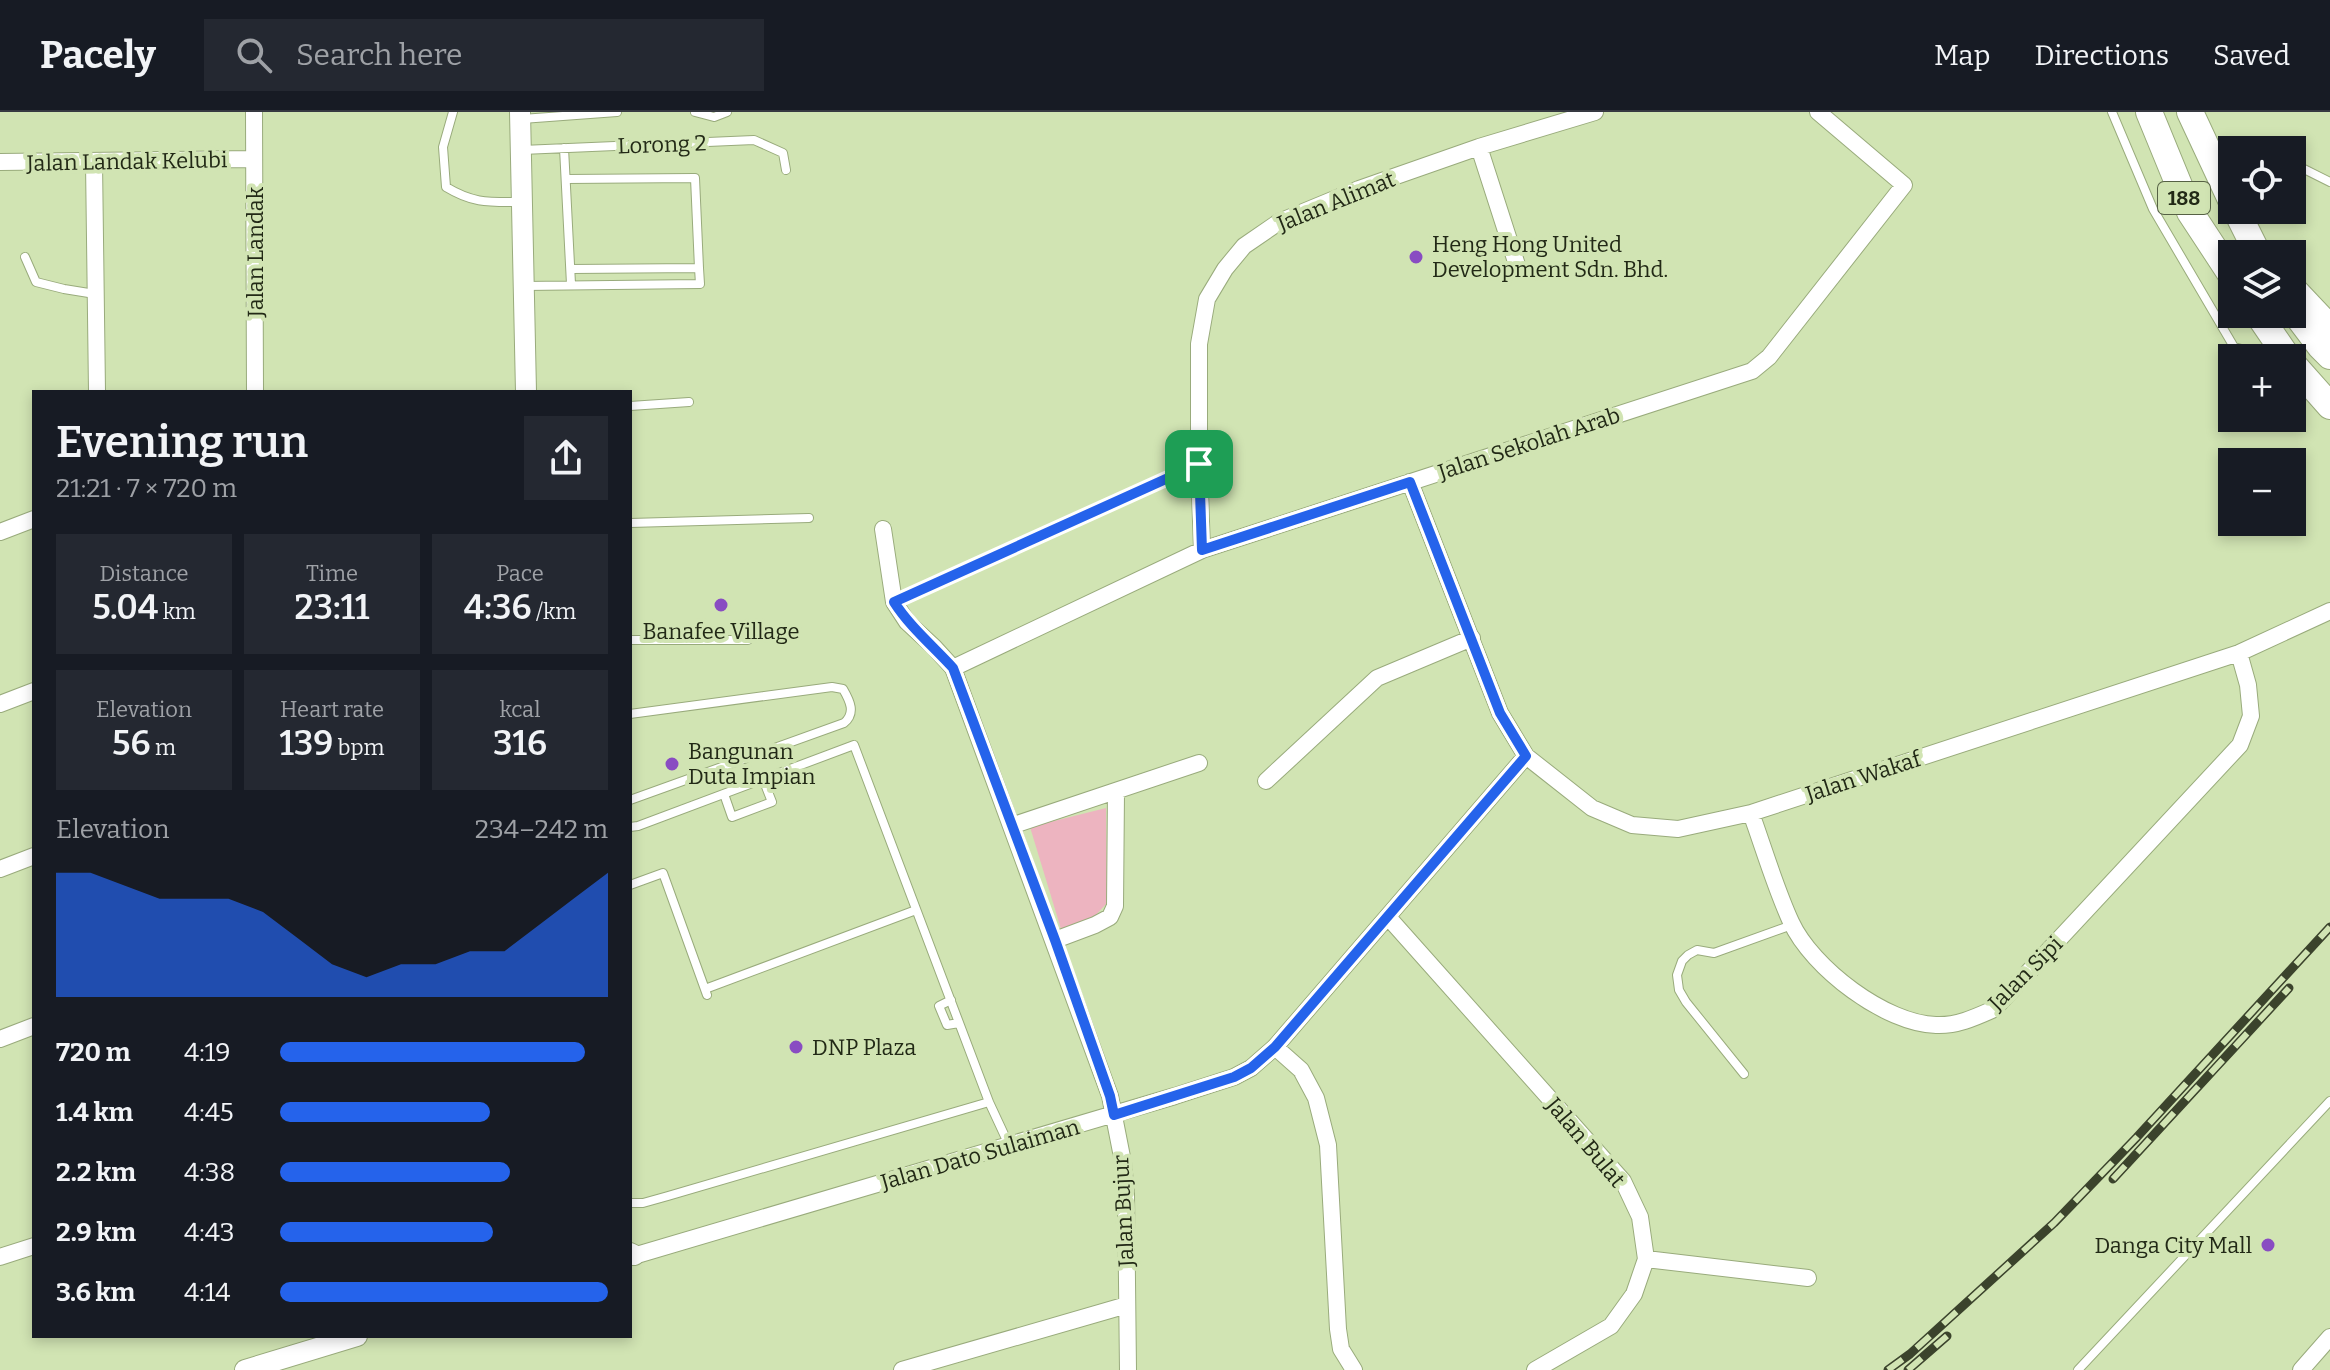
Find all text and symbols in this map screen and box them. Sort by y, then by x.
search box [204,19,764,91]
text: Pacely [40,32,156,78]
icon: search [232,33,276,77]
text: Search here [296,37,462,73]
text: Map [1934,39,1990,72]
text: Directions [2034,39,2169,72]
text: Saved [2213,39,2290,72]
street label: Lorong 2 [617,129,707,160]
map controls [2218,136,2306,536]
button: locate [2218,136,2306,224]
street label: Jalan Landak Kelubi [25,146,228,177]
street label: Jalan Alimat [1273,166,1399,238]
road number: 188 [2158,182,2210,214]
street label: Jalan Landak [242,186,269,318]
place label: Heng Hong United Development Sdn. Bhd. [1432,231,1668,283]
button: layers [2218,240,2306,328]
marker: Heng Hong United Development Sdn. Bhd. [1407,248,1425,266]
button: + [2218,344,2306,432]
street label: Jalan Sekolah Arab [1434,401,1624,486]
text: Evening run [56,416,308,469]
button: share [524,416,608,500]
pin [1165,430,1233,498]
icon: arrive [1177,442,1221,486]
button: − [2218,448,2306,536]
text: 21:21 · 7 × 720 m [56,473,237,504]
text: Distance [99,560,189,587]
text: Time [306,560,358,587]
text: Pace [496,560,544,587]
text: 5.04 [92,587,158,628]
text: 23:11 [295,587,369,628]
text: 4:36 [464,587,531,628]
marker: Banafee Village [712,596,730,614]
text: km [158,598,196,625]
text: /km [531,598,576,625]
place label: Banafee Village [643,618,799,645]
text: Elevation [96,696,192,723]
text: Heart rate [280,696,384,723]
text: kcal [500,696,540,723]
text: 56 [112,723,151,764]
text: 139 [279,723,333,764]
text: 316 [493,723,547,764]
text: m [151,734,176,761]
text: bpm [333,734,385,761]
place label: Bangunan Duta Impian [688,738,816,790]
street label: Jalan Wakaf [1801,745,1925,808]
marker: Bangunan Duta Impian [663,755,681,773]
text: Elevation [56,814,169,845]
text: 234–242 m [475,814,608,845]
street label: Jalan Sipi [1982,930,2068,1017]
place label: DNP Plaza [812,1034,916,1061]
text: 720 m [56,1037,131,1068]
text: 4:19 [184,1037,230,1068]
marker: DNP Plaza [787,1038,805,1056]
street label: Jalan Bulat [1540,1091,1631,1193]
text: 1.4 km [56,1097,133,1128]
text: 4:45 [184,1097,234,1128]
street label: Jalan Dato Sulaiman [877,1113,1083,1196]
street label: Jalan Bujur [1107,1154,1140,1269]
text: 2.2 km [56,1157,136,1188]
text: 4:38 [184,1157,235,1188]
text: 2.9 km [56,1217,136,1248]
text: 4:43 [184,1217,235,1248]
place label: Danga City Mall [2094,1232,2252,1259]
marker: Danga City Mall [2259,1236,2277,1254]
text: 3.6 km [56,1277,135,1308]
text: 4:14 [184,1277,230,1308]

